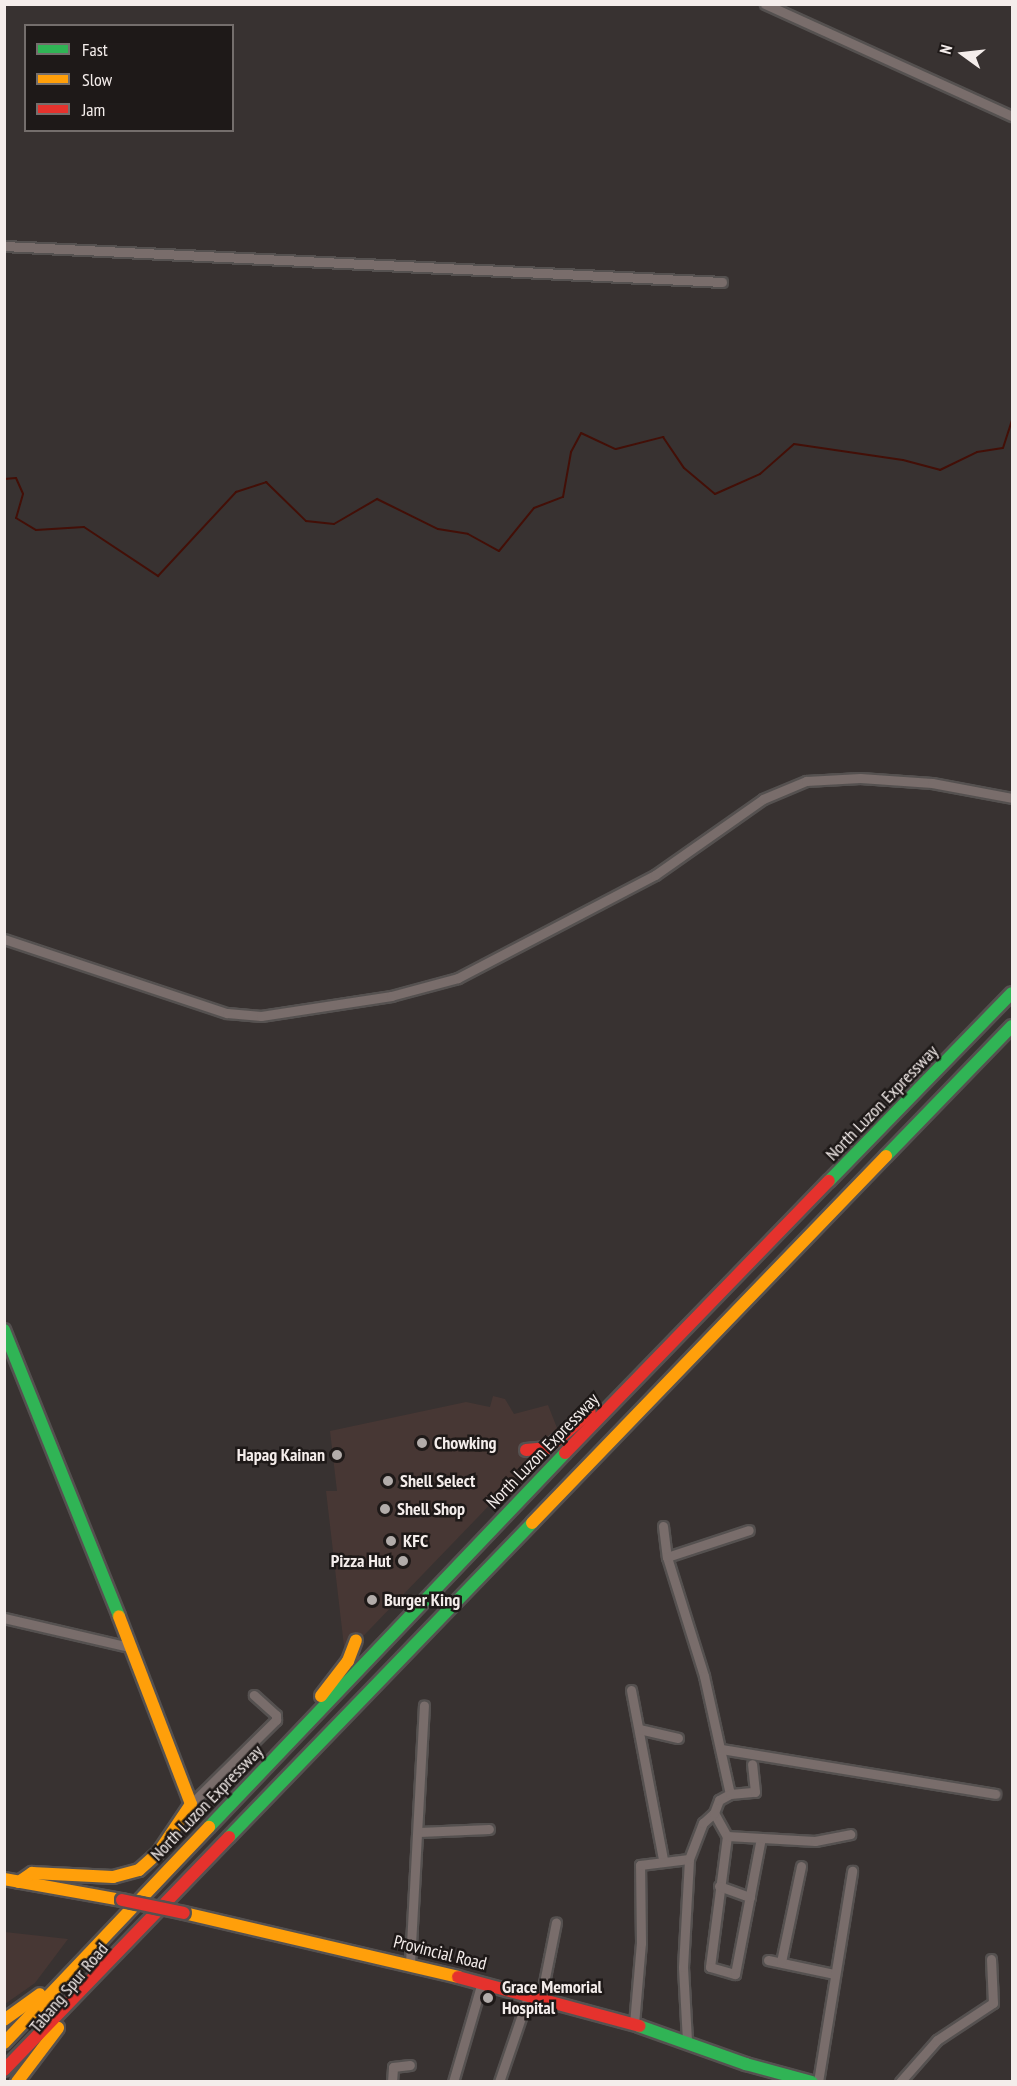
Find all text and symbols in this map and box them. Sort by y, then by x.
legend [24,24,234,132]
north arrow [933,24,993,84]
text: Fast [82,38,108,61]
text: N [935,43,956,56]
text: Slow [82,68,112,91]
text: Jam [82,98,105,121]
street label: North Luzon Expressway [821,1041,943,1165]
street label: North Luzon Expressway [482,1389,604,1513]
place label: Chowking [434,1432,496,1454]
marker: Chowking [415,1436,429,1450]
place label: Hapag Kainan [237,1444,325,1466]
marker: Hapag Kainan [330,1448,344,1462]
place label: Shell Select [400,1470,475,1492]
marker: Shell Select [381,1474,395,1488]
place label: Shell Shop [397,1498,465,1520]
marker: Shell Shop [378,1502,392,1516]
place label: KFC [403,1530,428,1552]
marker: KFC [384,1534,398,1548]
place label: Pizza Hut [331,1550,391,1572]
marker: Pizza Hut [396,1554,410,1568]
place label: Burger King [384,1589,460,1611]
marker: Burger King [365,1593,379,1607]
street label: North Luzon Expressway [146,1741,268,1865]
street label: Provincial Road [391,1931,489,1975]
street label: Tabang Spur Road [25,1939,113,2037]
place label: Grace Memorial Hospital [502,1977,602,2020]
marker: Grace Memorial Hospital [479,1989,497,2007]

